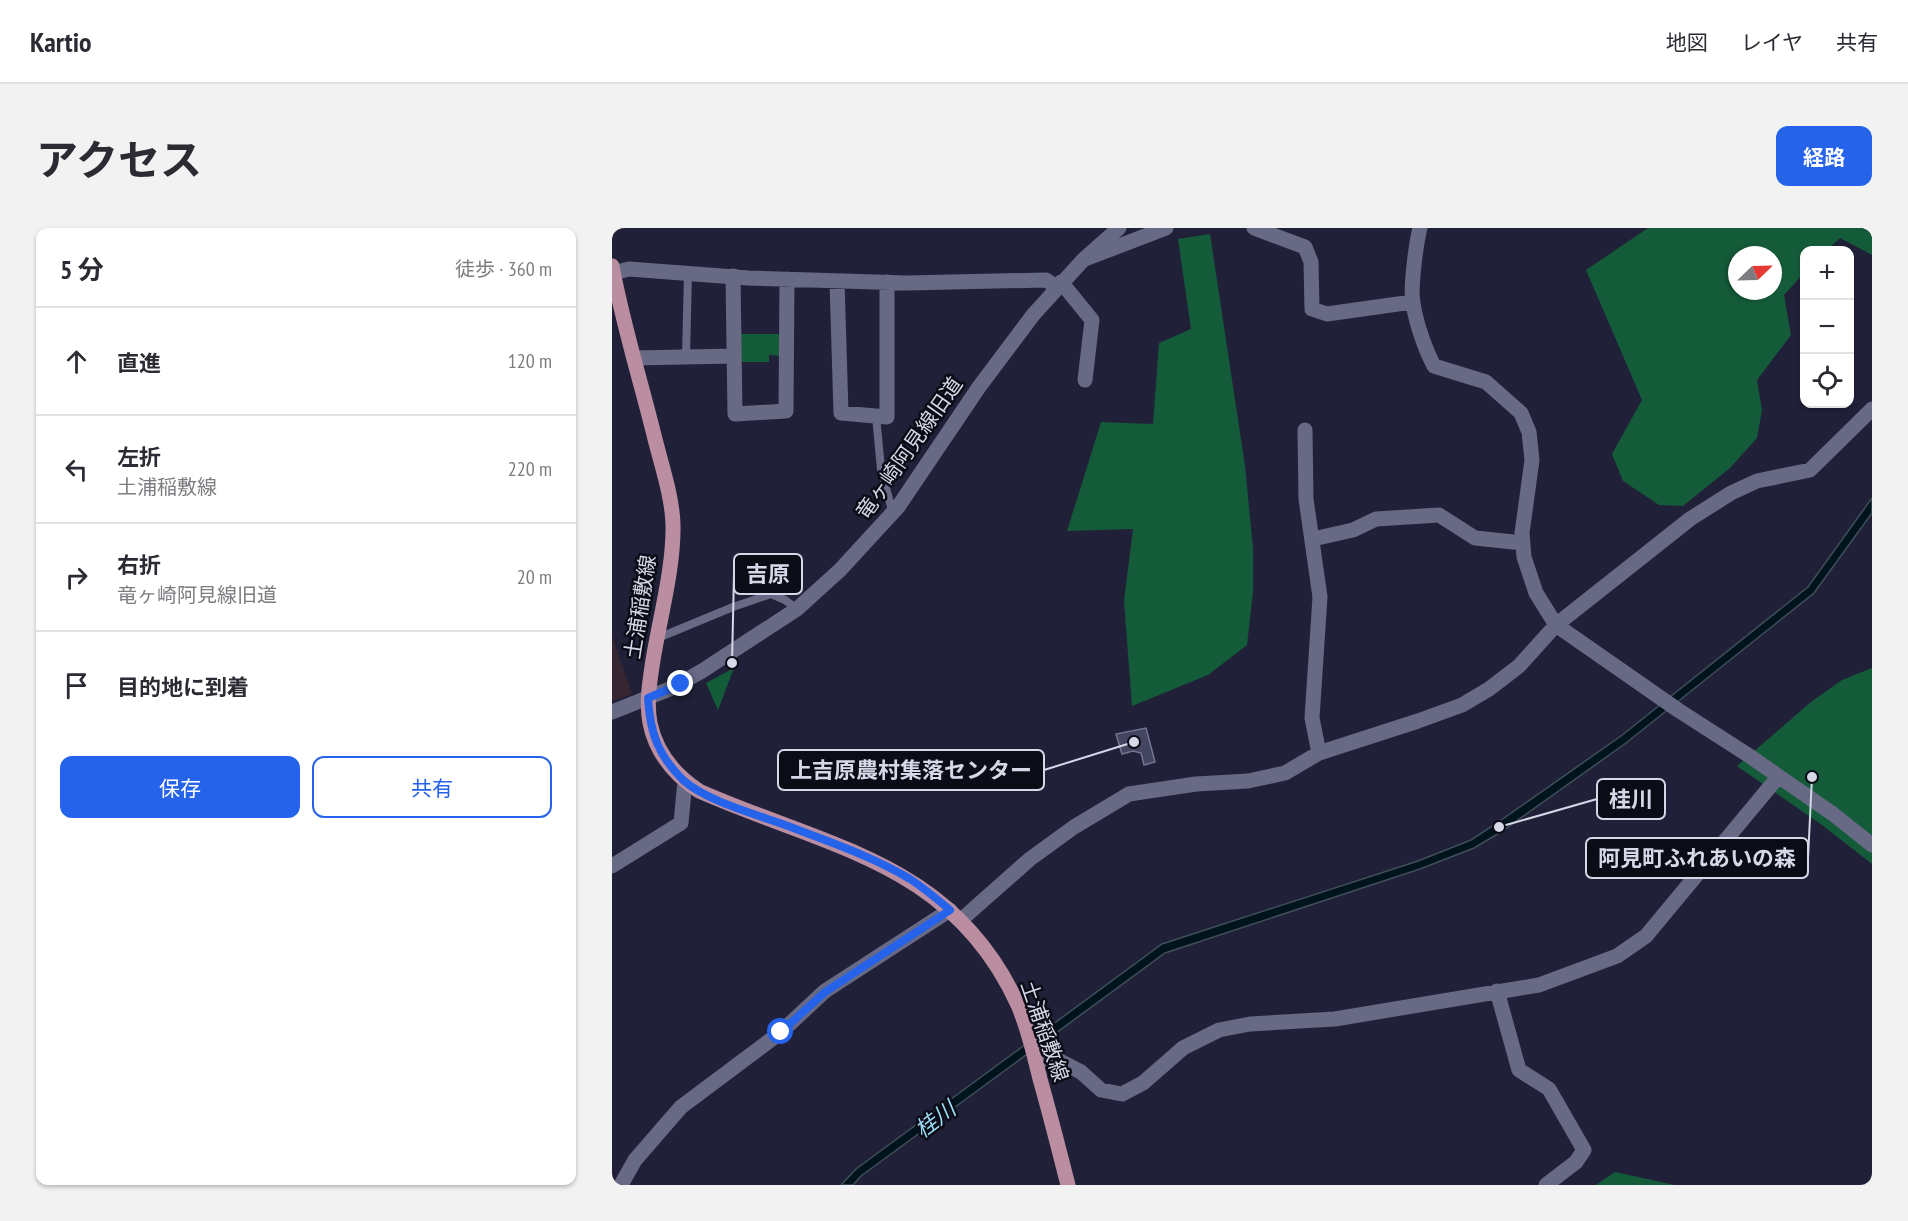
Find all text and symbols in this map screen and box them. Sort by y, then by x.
text: Kartio [30,23,92,60]
text: 地図 [1666,29,1708,56]
text: レイヤ [1741,29,1803,56]
text: 共有 [1836,29,1878,56]
button: 経路 [1776,126,1872,186]
text: アクセス [36,132,202,187]
north arrow [1728,246,1782,300]
map controls [1800,246,1854,408]
button: + [1800,246,1854,300]
text: 5 分 [60,253,104,286]
text: 徒歩 · 360 m [455,256,552,282]
button: − [1800,300,1854,354]
icon: ahead [60,345,93,378]
text: 120 m [508,348,552,374]
text: 直進 [117,349,161,377]
button: locate [1800,354,1854,408]
street label: 竜ヶ崎阿見線旧道 [850,371,968,525]
text: 左折 [117,443,161,471]
icon: left [60,453,93,486]
text: 220 m [508,456,552,482]
text: 土浦稲敷線 [117,474,217,500]
text: 右折 [117,551,161,579]
street label: 土浦稲敷線 [618,553,662,661]
callout: 吉原 [734,554,802,594]
text: 吉原 [746,560,790,588]
icon: right [60,561,93,594]
text: 20 m [517,564,552,590]
text: 竜ヶ崎阿見線旧道 [117,582,277,608]
icon: arrive [60,669,93,702]
route end [667,670,693,696]
text: 目的地に到着 [117,673,249,701]
callout: 上吉原農村集落センター [778,750,1044,790]
button: 保存 [60,756,300,818]
button: 共有 [312,756,552,818]
text: 上吉原農村集落センター [790,756,1032,784]
callout: 桂川 [1597,779,1665,819]
text: 桂川 [1609,785,1653,813]
callout: 阿見町ふれあいの森 [1586,838,1808,878]
text: 阿見町ふれあいの森 [1598,844,1796,872]
street label: 土浦稲敷線 [1015,977,1075,1085]
route start [767,1018,793,1044]
water label: 桂川 [909,1093,963,1143]

